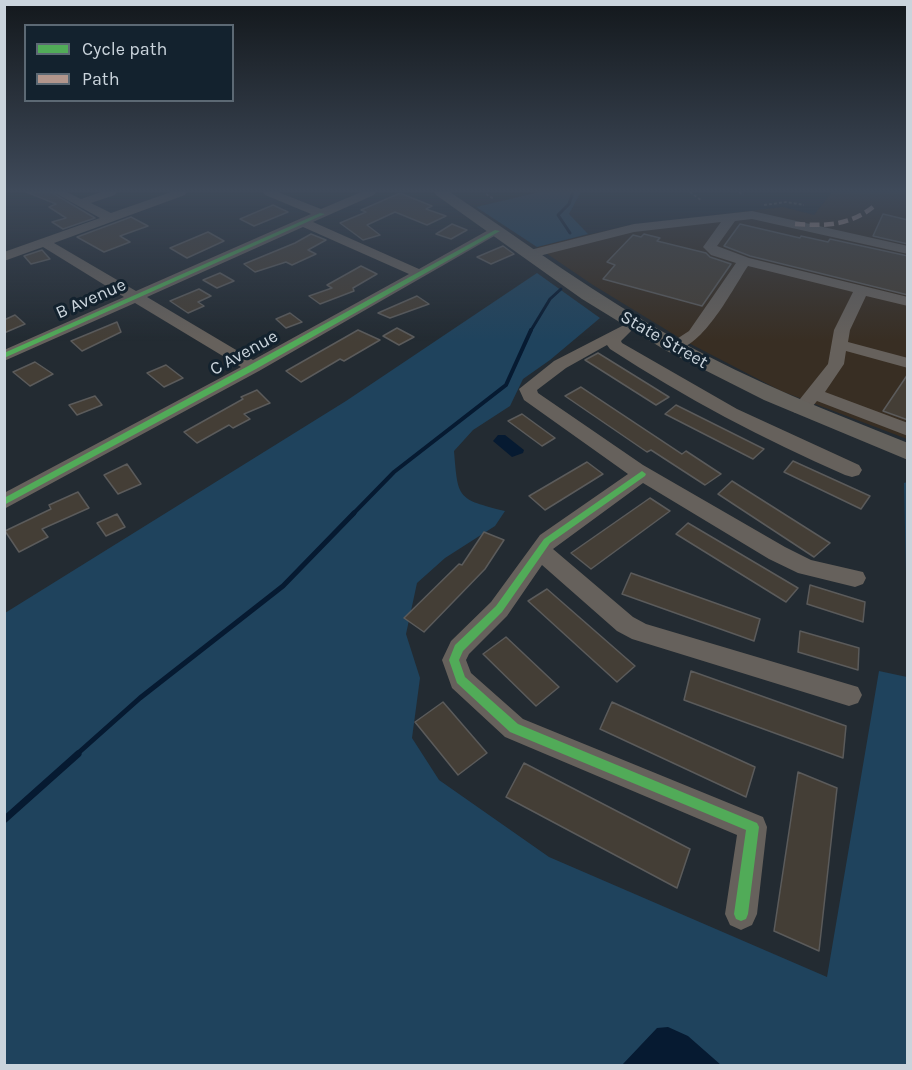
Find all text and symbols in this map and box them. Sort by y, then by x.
legend [24,24,234,102]
text: Cycle path [82,38,167,60]
text: Path [82,68,120,90]
street label: B Avenue [52,274,130,324]
street label: State Street [616,306,712,374]
street label: C Avenue [206,325,282,381]

